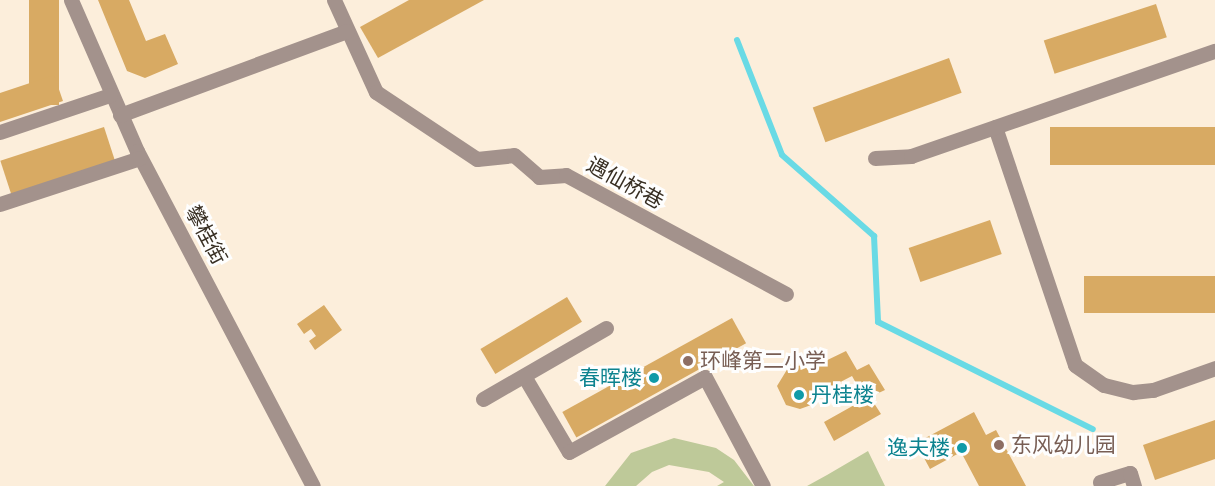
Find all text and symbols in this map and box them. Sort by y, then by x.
street label: 遇仙桥巷 [582,152,668,214]
street label: 攀桂街 [180,201,232,269]
place label: 环峰第二小学 [700,348,826,374]
marker: 环峰第二小学 [681,354,695,368]
place label: 春晖楼 [579,365,642,391]
marker: 春晖楼 [647,371,661,385]
place label: 丹桂楼 [811,382,874,408]
marker: 丹桂楼 [792,388,806,402]
place label: 东风幼儿园 [1011,432,1116,458]
place label: 逸夫楼 [887,435,950,461]
marker: 东风幼儿园 [992,438,1006,452]
marker: 逸夫楼 [955,441,969,455]

